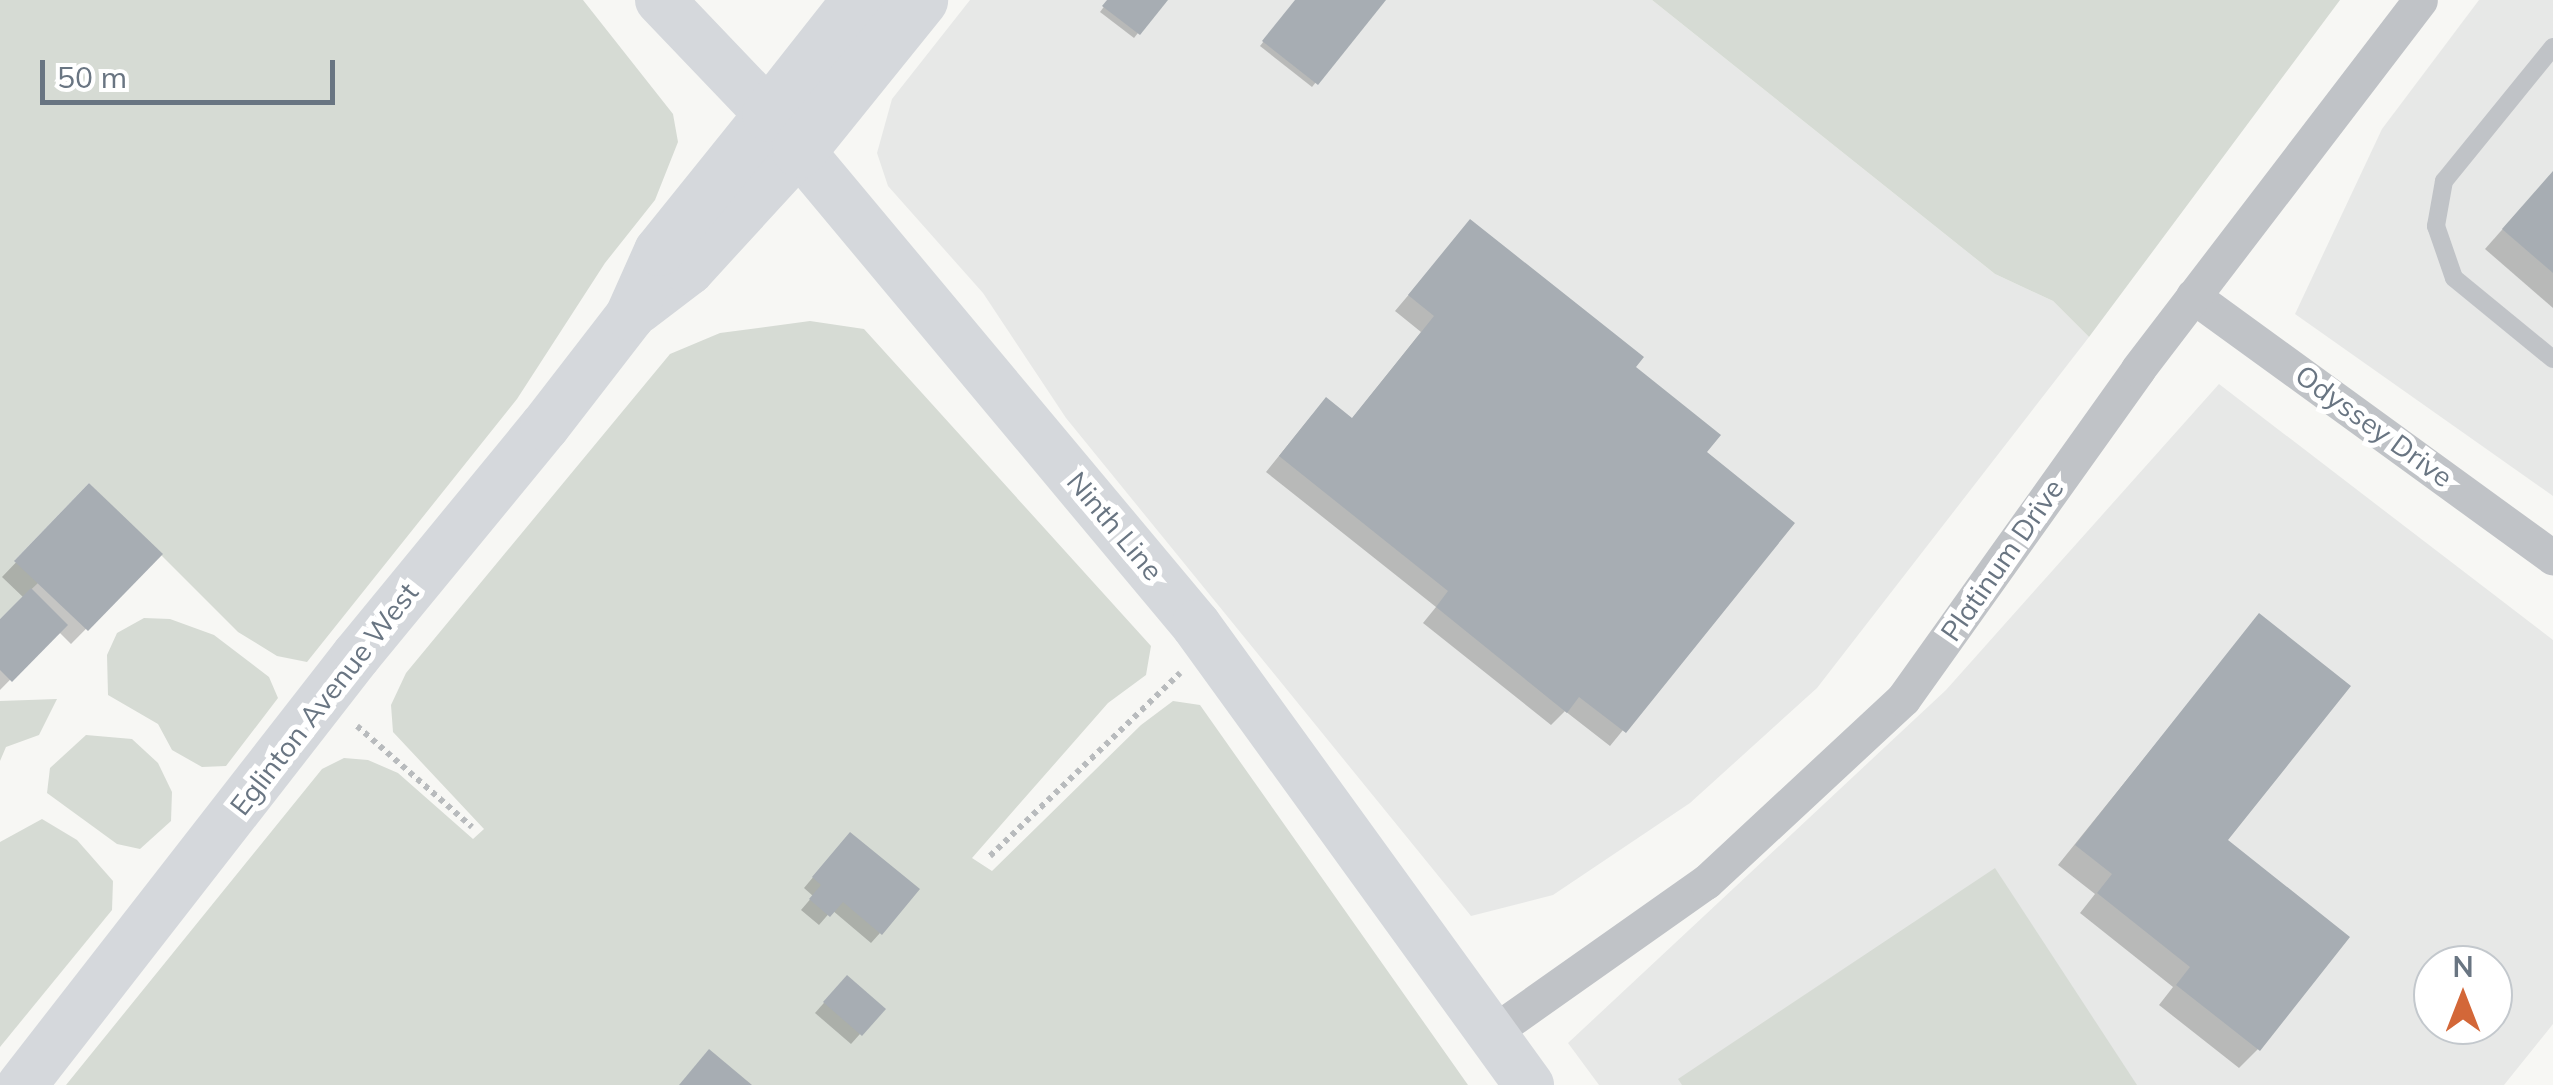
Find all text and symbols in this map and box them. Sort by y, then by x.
scale bar [45,40,340,102]
text: 50 m [57,58,127,96]
street label: Odyssey Drive [2289,358,2459,494]
street label: Ninth Line [1060,465,1170,587]
street label: Platinum Drive [1934,472,2070,648]
street label: Eglinton Avenue West [223,576,425,822]
north arrow [2413,945,2513,1045]
text: N [2452,949,2474,984]

